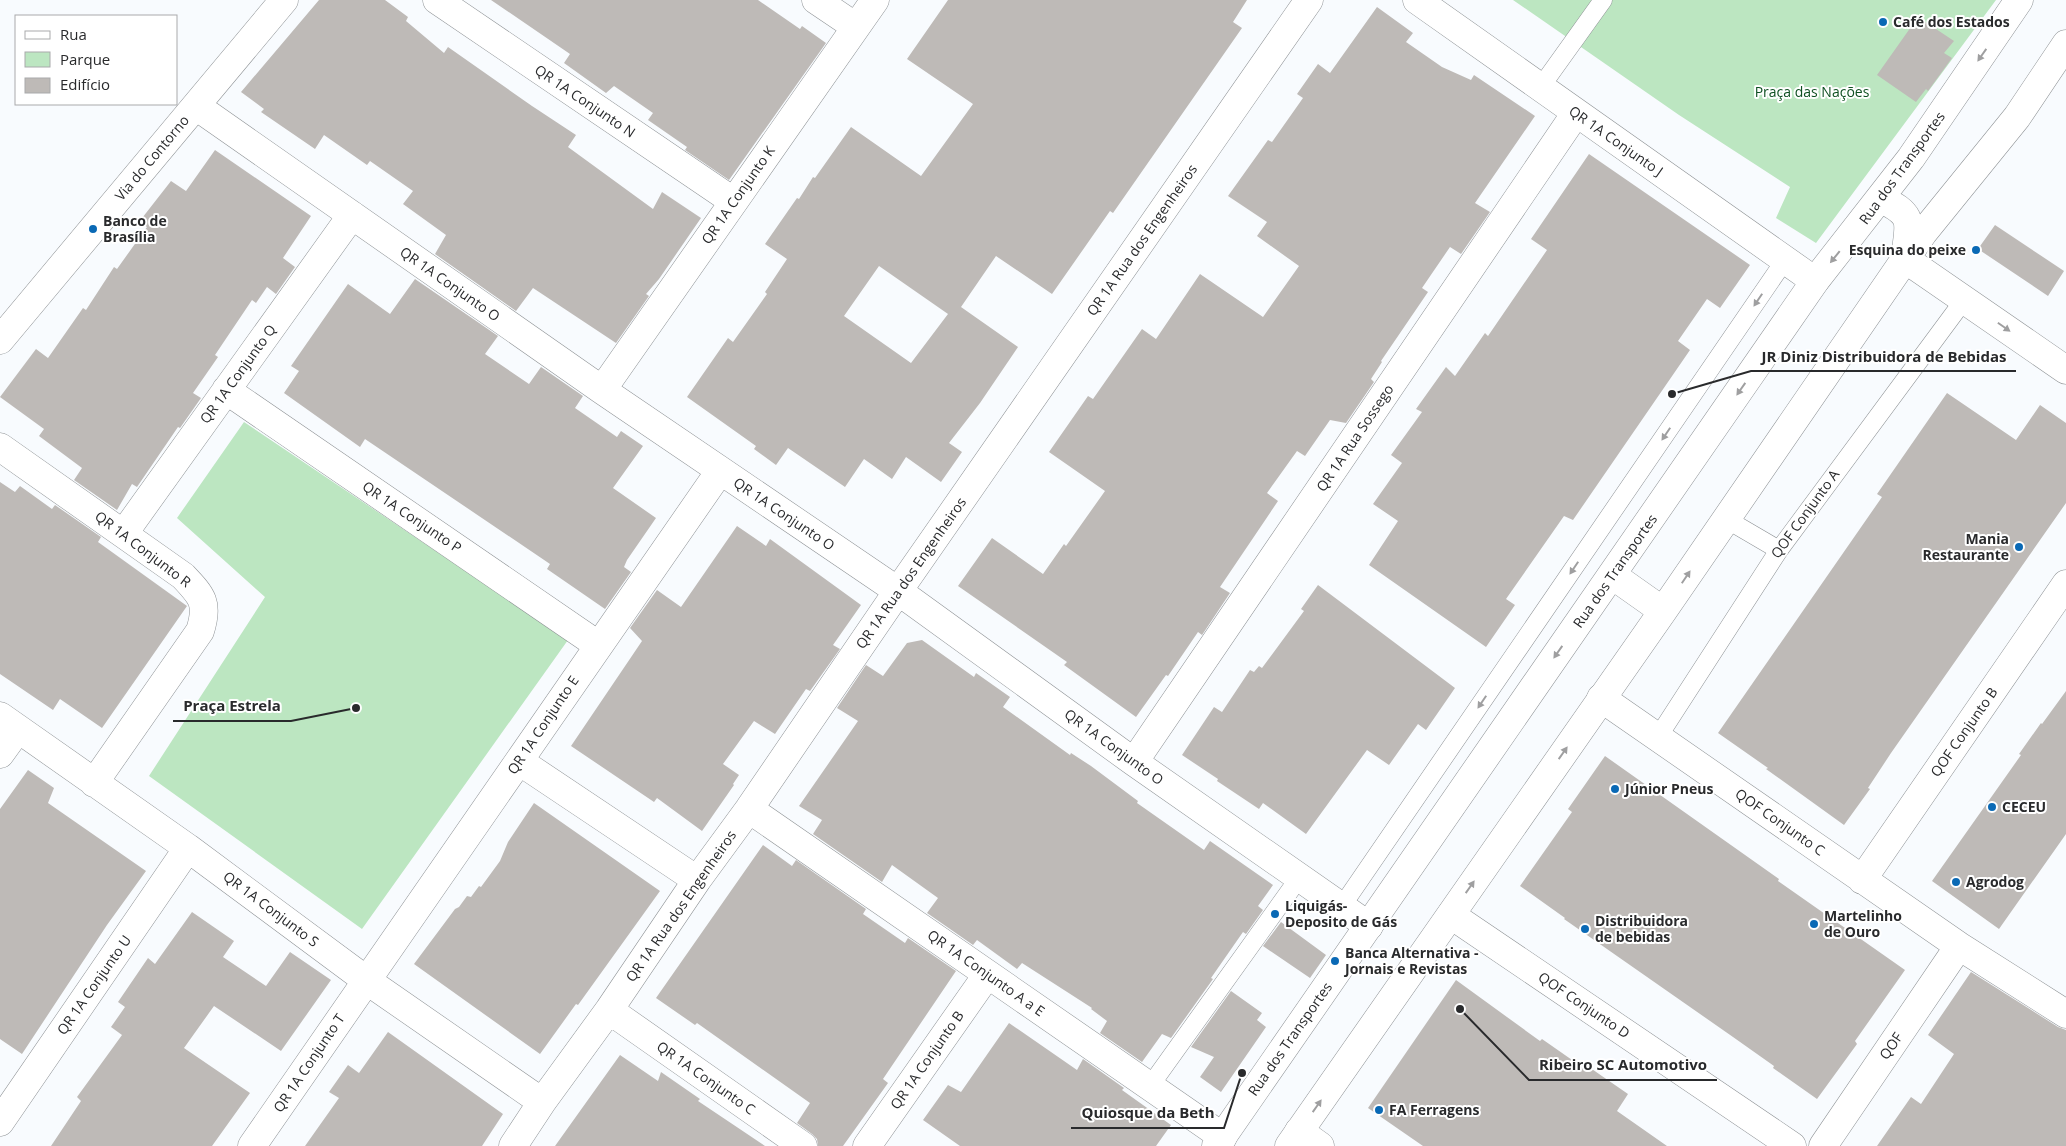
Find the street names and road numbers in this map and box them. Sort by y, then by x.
street label: QR 1A Conjunto N [531,60,639,141]
street label: QR 1A Conjunto J [1565,101,1667,180]
street label: Rua dos Transportes [1854,107,1949,228]
street label: Via do Contorno [110,111,193,204]
street label: QR 1A Conjunto K [697,141,779,248]
street label: QR 1A Rua dos Engenheiros [1082,160,1201,319]
street label: QR 1A Conjunto O [396,242,504,325]
street label: QR 1A Conjunto Q [195,320,280,427]
street label: QR 1A Rua Sossego [1312,380,1398,495]
street label: QOF Conjunto A [1766,466,1843,562]
street label: QR 1A Conjunto O [730,473,839,555]
street label: QR 1A Conjunto P [359,476,466,557]
street label: QR 1A Rua dos Engenheiros [851,493,970,652]
street label: QR 1A Conjunto R [91,506,196,591]
street label: Rua dos Transportes [1568,510,1661,631]
street label: QR 1A Conjunto E [503,672,583,778]
street label: QOF Conjunto B [1926,683,2002,780]
street label: QR 1A Conjunto O [1061,704,1168,789]
street label: QOF Conjunto C [1732,784,1829,860]
street label: QR 1A Rua dos Engenheiros [621,826,740,985]
street label: QR 1A Conjunto S [220,866,323,951]
street label: QR 1A Conjunto A a E [924,925,1049,1020]
street label: QR 1A Conjunto U [52,931,135,1038]
street label: QOF Conjunto D [1535,967,1634,1042]
street label: Rua dos Transportes [1243,978,1336,1099]
street label: QR 1A Conjunto B [885,1007,968,1113]
street label: QR 1A Conjunto T [269,1010,349,1116]
street label: QOF [1875,1028,1907,1063]
street label: QR 1A Conjunto C [653,1037,759,1119]

